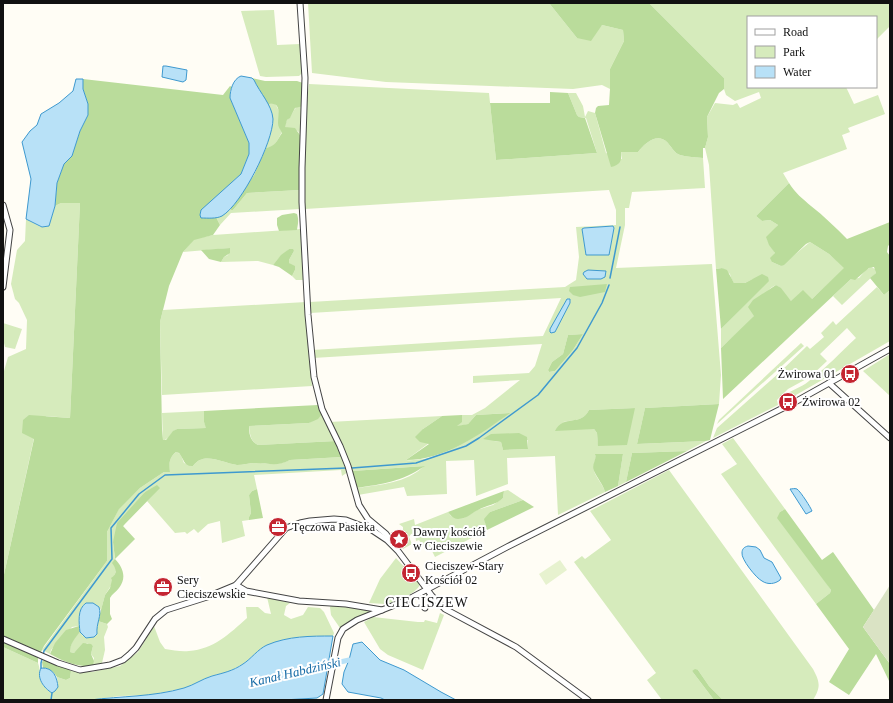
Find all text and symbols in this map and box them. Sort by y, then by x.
legend [747,16,877,88]
text: Road [783,25,808,39]
text: Park [783,45,805,59]
text: Water [783,65,811,79]
bus stop icon: Żwirowa 01 [839,363,861,385]
place label: Żwirowa 01 [778,367,836,381]
bus stop icon: Żwirowa 02 [777,391,799,413]
place label: Żwirowa 02 [802,395,860,409]
office icon: Tęczowa Pasieka [267,516,289,538]
place label: Tęczowa Pasieka [292,520,376,534]
place label: Dawny kościół w Cieciszewie [413,525,486,553]
place icon: Dawny kościół w Cieciszewie [388,528,410,550]
place label: Cieciszew-Stary Kościół 02 [425,559,504,587]
bus stop icon: Cieciszew-Stary Kościół 02 [400,562,422,584]
place label: Sery Cieciszewskie [177,573,246,601]
office icon: Sery Cieciszewskie [152,576,174,598]
district label: CIECISZEW [385,595,469,610]
water label: Kanał Habdziński [247,654,343,690]

